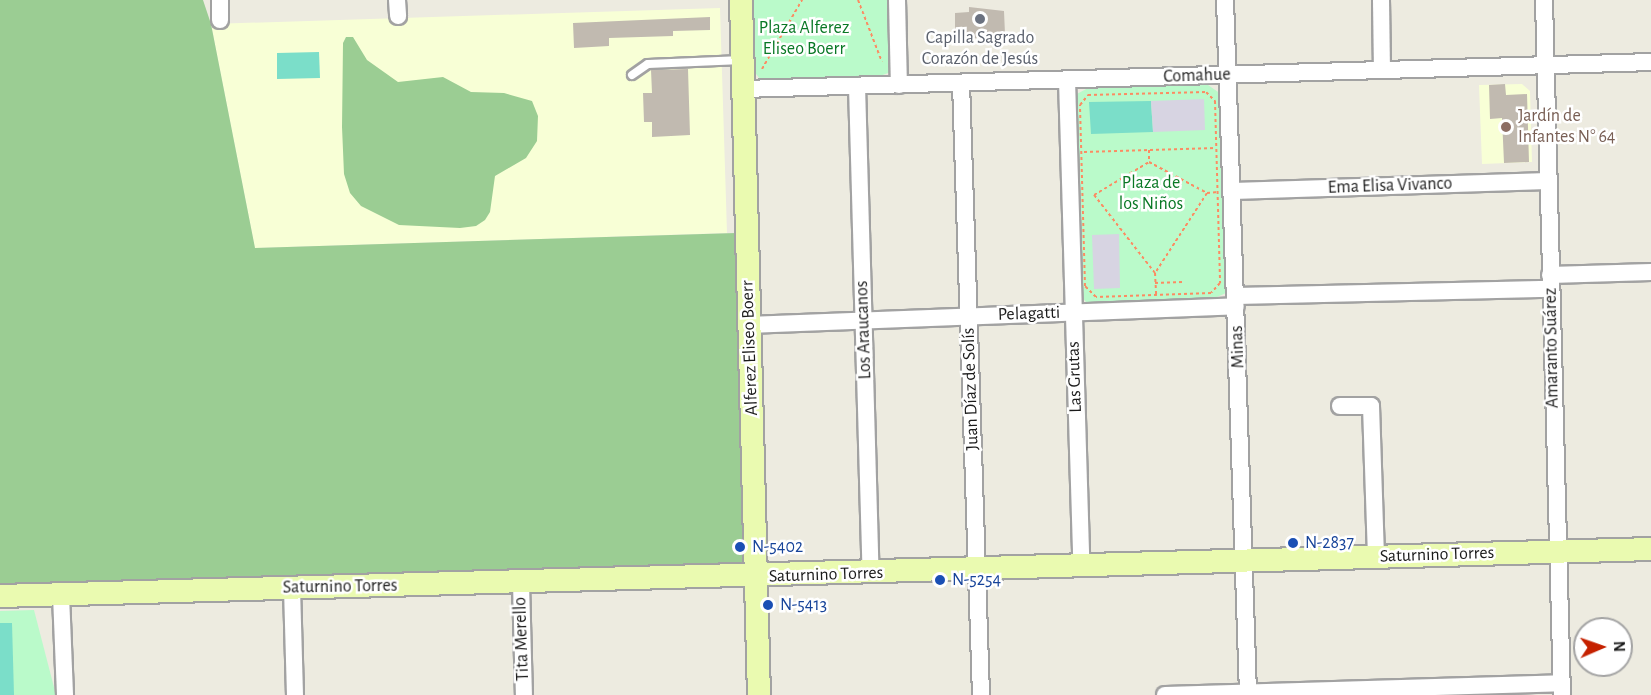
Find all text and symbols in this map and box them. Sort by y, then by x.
marker: Capilla Sagrado Corazón de Jesús [973,12,987,26]
park label: Plaza Alferez Eliseo Boerr [759,18,849,60]
place label: Capilla Sagrado Corazón de Jesús [922,28,1038,70]
street label: Comahue [1163,64,1231,88]
place label: Jardín de Infantes N° 64 [1518,106,1616,148]
marker: Jardín de Infantes N° 64 [1499,120,1513,134]
park label: Plaza de los Niños [1119,173,1183,216]
street label: Ema Elisa Vivanco [1327,173,1453,199]
street label: Alferez Eliseo Boerr [737,280,763,416]
street label: Los Araucanos [851,280,877,380]
street label: Amaranto Suárez [1540,288,1564,408]
street label: Pelagatti [997,302,1061,326]
street label: Minas [1226,325,1250,369]
street label: Juan Díaz de Solís [958,327,984,451]
street label: Las Grutas [1063,341,1087,413]
place label: N-2837 [1305,532,1354,554]
place label: N-5402 [752,536,803,558]
marker: N-2837 [1286,536,1300,550]
marker: N-5402 [733,540,747,554]
street label: Saturnino Torres [1379,542,1495,568]
street label: Saturnino Torres [768,562,884,588]
place label: N-5254 [952,569,1001,591]
marker: N-5254 [933,573,947,587]
street label: Saturnino Torres [283,575,397,599]
place label: N-5413 [780,594,827,616]
street label: Tita Merello [510,597,534,681]
marker: N-5413 [761,598,775,612]
north arrow [1573,617,1633,677]
text: N [1611,641,1627,652]

